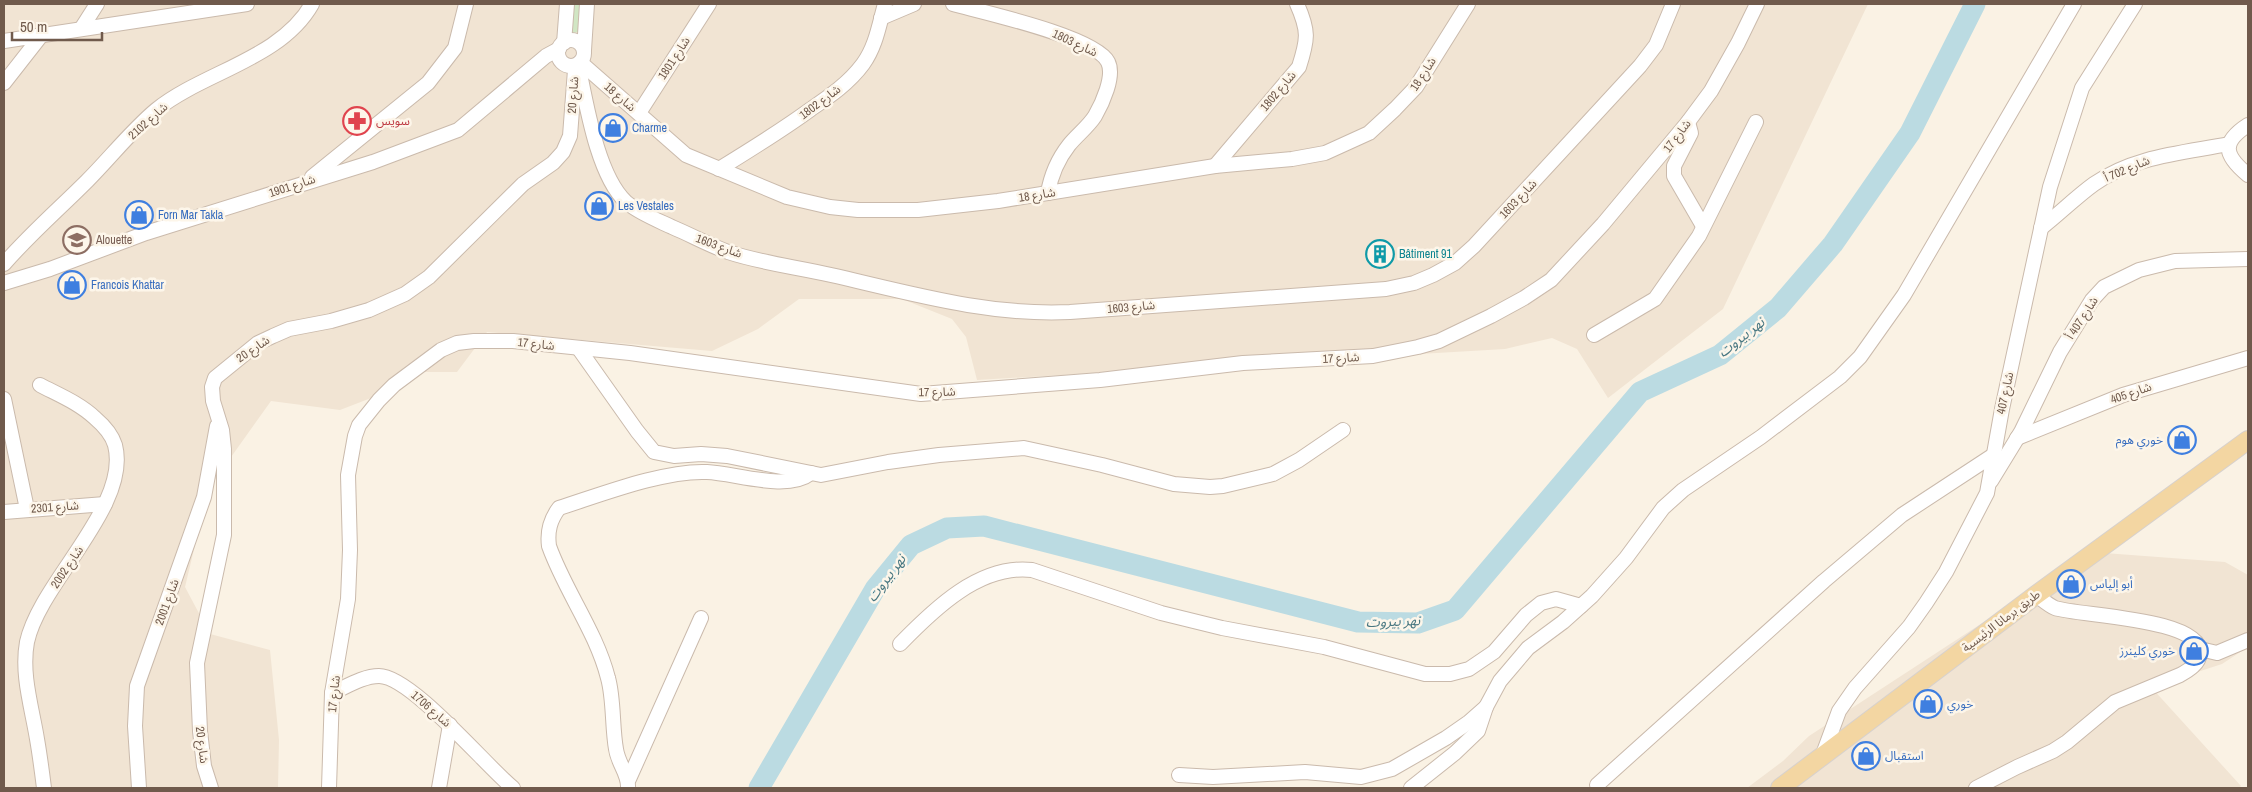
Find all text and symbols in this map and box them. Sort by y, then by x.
scale bar [12,10,102,42]
text: 50 m [20,16,47,37]
street label: شارع 1803 [1049,26,1100,61]
street label: شارع 1801 [654,34,695,83]
street label: شارع 18 [1406,54,1441,94]
street label: شارع 1802 [1256,67,1300,115]
street label: شارع 20 [564,76,583,114]
street label: شارع 18 [600,79,639,116]
street label: شارع 1802 [796,81,845,124]
street label: شارع 2102 [125,99,172,144]
pharmacy icon: سويس [342,106,372,136]
place label: سويس [376,113,410,129]
shop icon: Charme [598,113,628,143]
street label: شارع 17 [1659,116,1695,156]
place label: Charme [632,120,667,136]
street label: شارع 702 أ [2102,152,2153,187]
street label: شارع 1901 [267,171,318,202]
street label: شارع 1603 [1496,176,1541,223]
street label: شارع 18 [1017,184,1057,207]
shop icon: Les Vestales [584,191,614,221]
place label: Les Vestales [618,198,674,214]
shop icon: Forn Mar Takla [124,200,154,230]
place label: Forn Mar Takla [158,207,224,223]
school or university icon: Alouette [62,225,92,255]
street label: شارع 1603 [693,230,744,263]
place label: Alouette [95,232,132,248]
building icon: Bâtiment 91 [1365,239,1395,269]
place label: Bâtiment 91 [1399,246,1453,262]
shop icon: Francois Khattar [57,270,87,300]
place label: Francois Khattar [91,277,164,293]
street label: شارع 407 أ [2062,293,2103,343]
street label: شارع 1603 [1106,297,1156,318]
water label: نهر بيروت [1714,313,1769,361]
street label: شارع 20 [233,332,273,367]
street label: شارع 17 [517,334,555,355]
street label: شارع 17 [1322,349,1360,368]
street label: شارع 407 [1993,371,2018,416]
street label: شارع 405 [2108,379,2154,408]
street label: شارع 17 [918,384,956,401]
shop icon: خوري هوم [2167,425,2197,455]
place label: خوري هوم [2116,432,2163,450]
street label: شارع 2301 [30,497,80,518]
street label: شارع 2002 [47,543,88,592]
water label: نهر بيروت [862,550,910,605]
shop icon: أبو إلياس [2056,569,2086,599]
place label: أبو إلياس [2090,576,2133,592]
street label: شارع 2001 [151,577,184,628]
street label: طريق برمانا الرئيسية [1959,586,2043,656]
water label: نهر بيروت [1366,611,1421,631]
shop icon: خوري كلينرز [2179,636,2209,666]
place label: خوري كلينرز [2119,643,2175,661]
street label: شارع 17 [324,675,345,713]
street label: شارع 1706 [407,687,454,732]
shop icon: خوري [1913,689,1943,719]
place label: خوري [1947,696,1973,714]
street label: شارع 20 [191,726,212,764]
shop icon: استقبال [1851,741,1881,771]
place label: استقبال [1885,748,1924,764]

